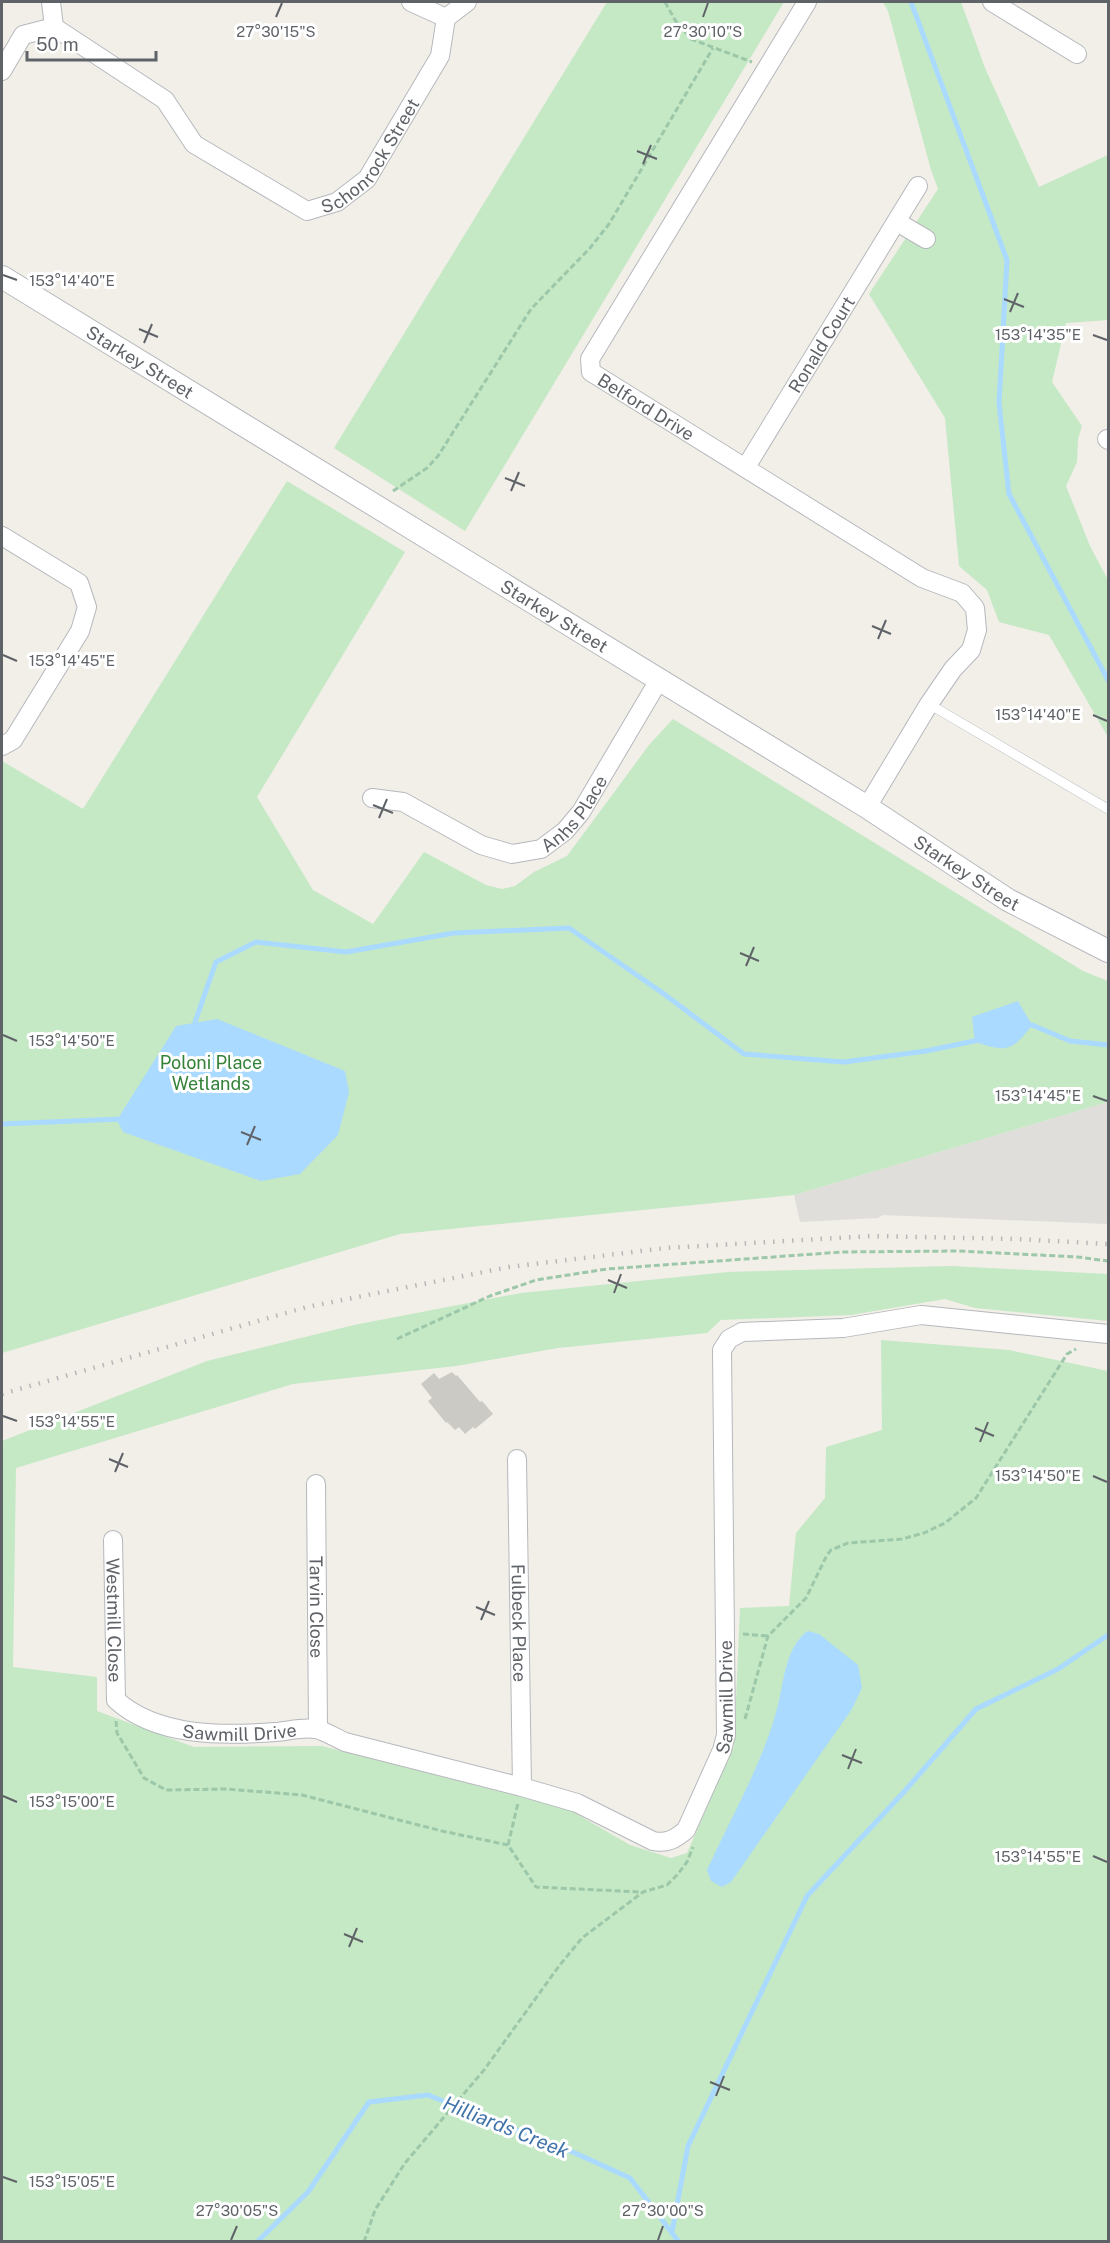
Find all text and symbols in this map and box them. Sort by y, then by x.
text: 27°30'15"S [236,23,316,40]
text: 27°30'10"S [664,23,742,40]
scale bar [27,24,156,62]
text: 50 m [36,34,79,55]
street label: Schonrock Street [318,94,423,217]
text: 153°14'40"E [29,272,115,289]
street label: Ronald Court [784,292,859,396]
street label: Starkey Street [83,321,198,402]
text: 153°14'35"E [995,326,1081,343]
street label: Belford Drive [594,369,698,444]
street label: Starkey Street [497,575,612,656]
text: 153°14'45"E [29,652,115,669]
text: 153°14'40"E [995,706,1081,723]
street label: Anhs Place [536,771,611,856]
street label: Starkey Street [910,830,1023,915]
text: 153°14'50"E [29,1032,115,1049]
park label: Poloni Place Wetlands [160,1052,262,1094]
text: 153°14'45"E [995,1087,1081,1104]
text: 153°14'55"E [29,1413,115,1430]
text: 153°14'50"E [995,1467,1081,1484]
street label: Tarvin Close [306,1556,328,1658]
street label: Westmill Close [103,1558,126,1682]
street label: Fulbeck Place [508,1564,531,1682]
street label: Sawmill Drive [711,1640,737,1756]
street label: Sawmill Drive [181,1719,298,1744]
text: 153°15'00"E [29,1793,115,1810]
text: 153°14'55"E [995,1848,1081,1865]
water label: Hilliards Creek [440,2091,573,2163]
text: 153°15'05"E [29,2173,115,2190]
text: 27°30'05"S [196,2202,278,2219]
text: 27°30'00"S [622,2202,704,2219]

